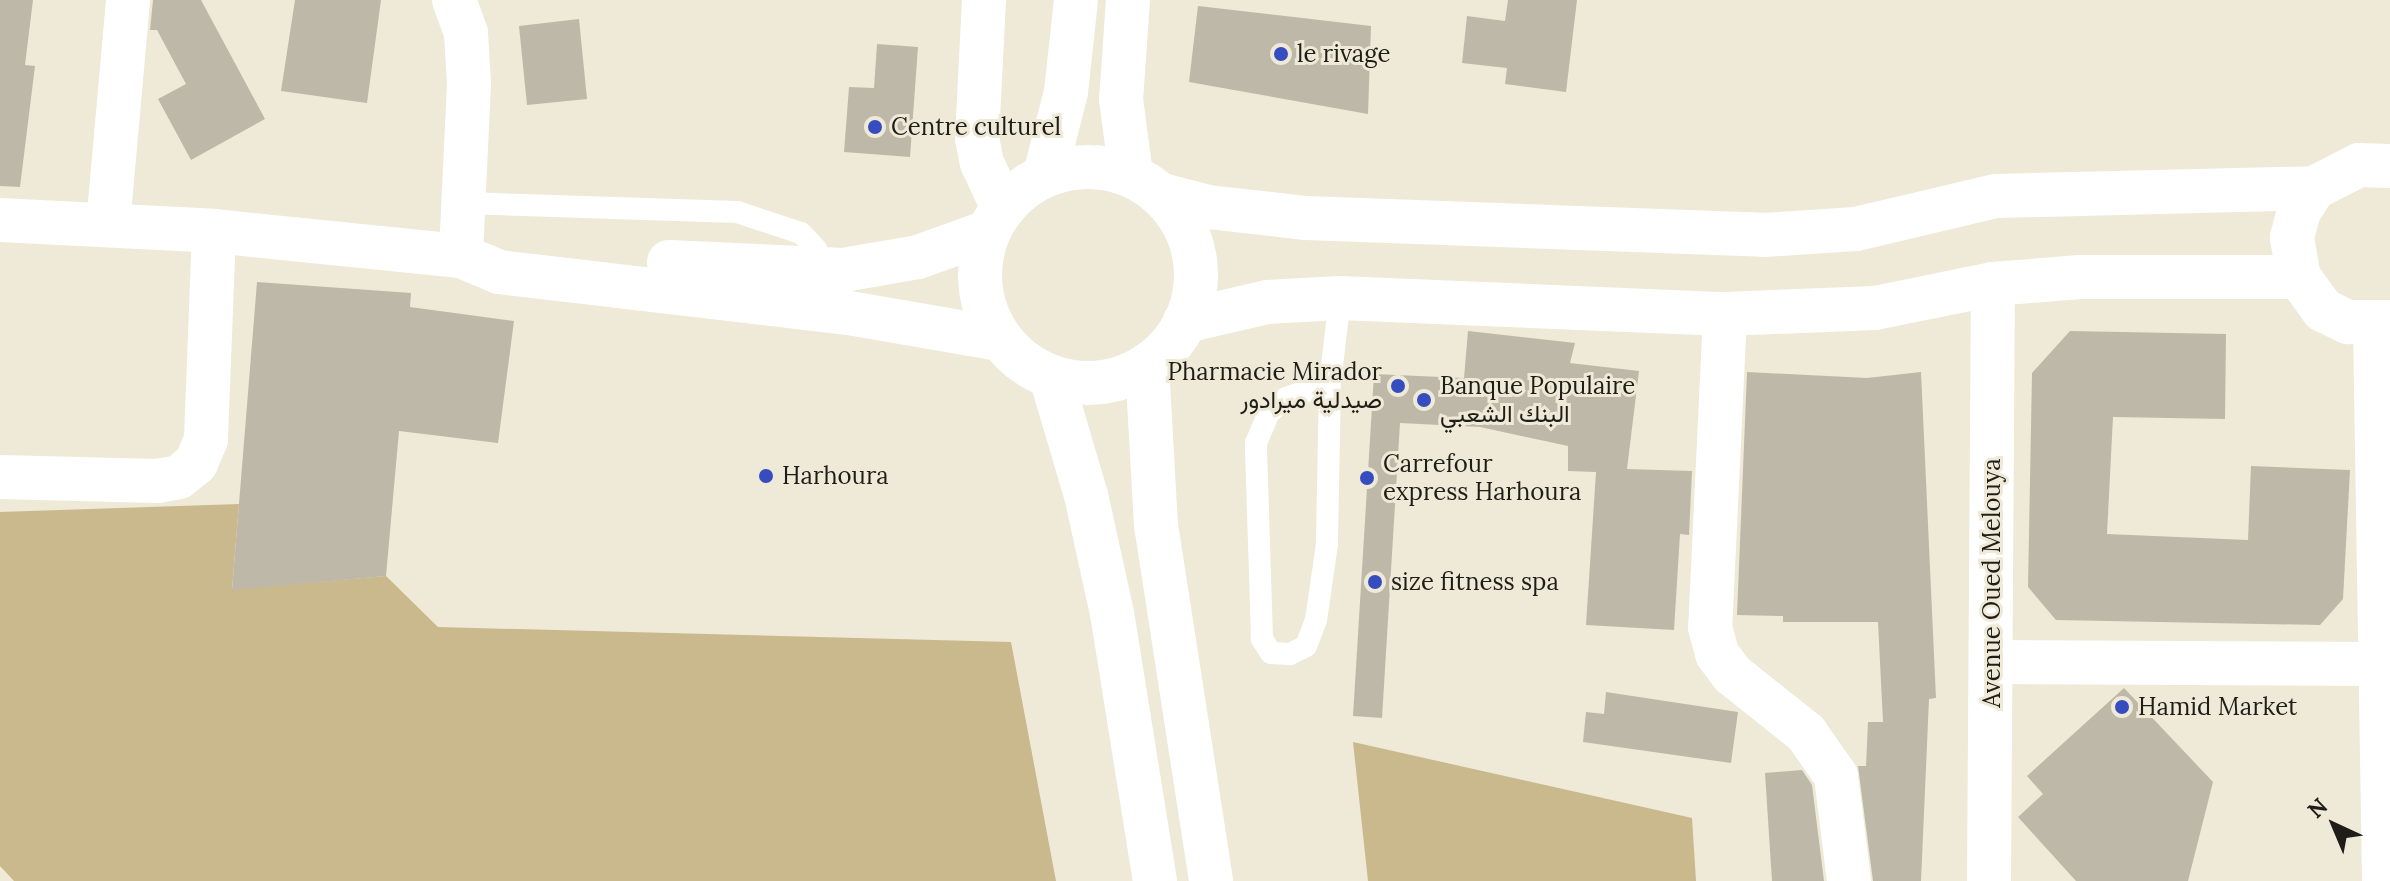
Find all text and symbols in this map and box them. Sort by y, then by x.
place label: le rivage [1297,40,1390,68]
marker: le rivage [1272,45,1290,63]
place label: Centre culturel [891,113,1061,141]
marker: Centre culturel [866,118,884,136]
place label: Pharmacie Mirador صيدلية ميرادور [1168,358,1382,414]
place label: Banque Populaire البنك الشعبي [1440,372,1635,428]
marker: Pharmacie Mirador صيدلية ميرادور [1389,377,1407,395]
marker: Banque Populaire البنك الشعبي [1415,391,1433,409]
place label: Carrefour express Harhoura [1383,450,1581,506]
street label: Avenue Oued Melouya [1978,458,2006,708]
place label: Harhoura [782,462,889,490]
marker: Harhoura [757,467,775,485]
marker: Carrefour express Harhoura [1358,469,1376,487]
place label: size fitness spa [1391,568,1559,596]
marker: size fitness spa [1366,573,1384,591]
place label: Hamid Market [2138,693,2297,721]
marker: Hamid Market [2113,698,2131,716]
north arrow [2294,785,2374,865]
text: N [2301,792,2333,824]

